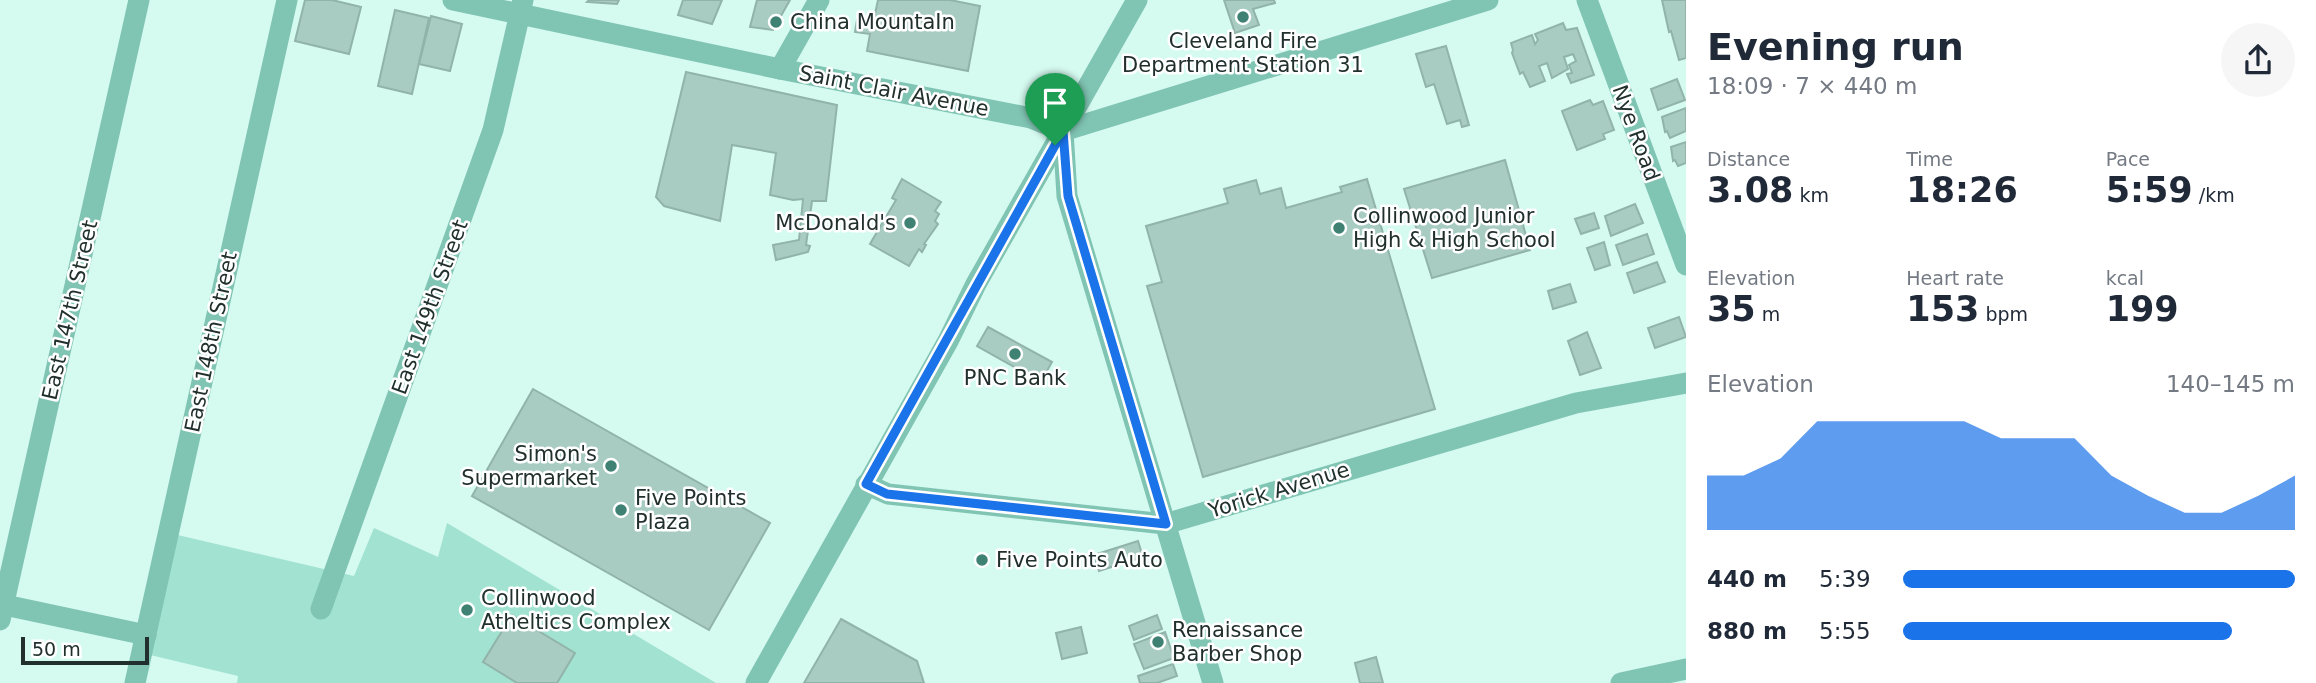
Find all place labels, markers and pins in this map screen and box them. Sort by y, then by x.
marker: Cleveland Fire Department Station 31 [1235,9,1251,25]
place label: China MountaIn [790,10,955,34]
marker: China MountaIn [768,14,784,30]
place label: Cleveland Fire Department Station 31 [1122,29,1364,77]
pin [1025,73,1085,145]
place label: Collinwood Junior High & High School [1353,204,1556,252]
place label: McDonald's [775,211,896,235]
marker: McDonald's [902,215,918,231]
marker: Collinwood Junior High & High School [1331,220,1347,236]
marker: PNC Bank [1007,346,1023,362]
place label: PNC Bank [964,366,1067,390]
place label: Simon's Supermarket [461,442,597,490]
marker: Simon's Supermarket [603,458,619,474]
place label: Five Points Plaza [635,486,747,534]
marker: Five Points Plaza [613,502,629,518]
place label: Five Points Auto [996,548,1163,572]
marker: Five Points Auto [974,552,990,568]
place label: Collinwood Atheltics Complex [481,586,671,634]
marker: Collinwood Atheltics Complex [459,602,475,618]
place label: Renaissance Barber Shop [1172,618,1303,666]
marker: Renaissance Barber Shop [1150,634,1166,650]

